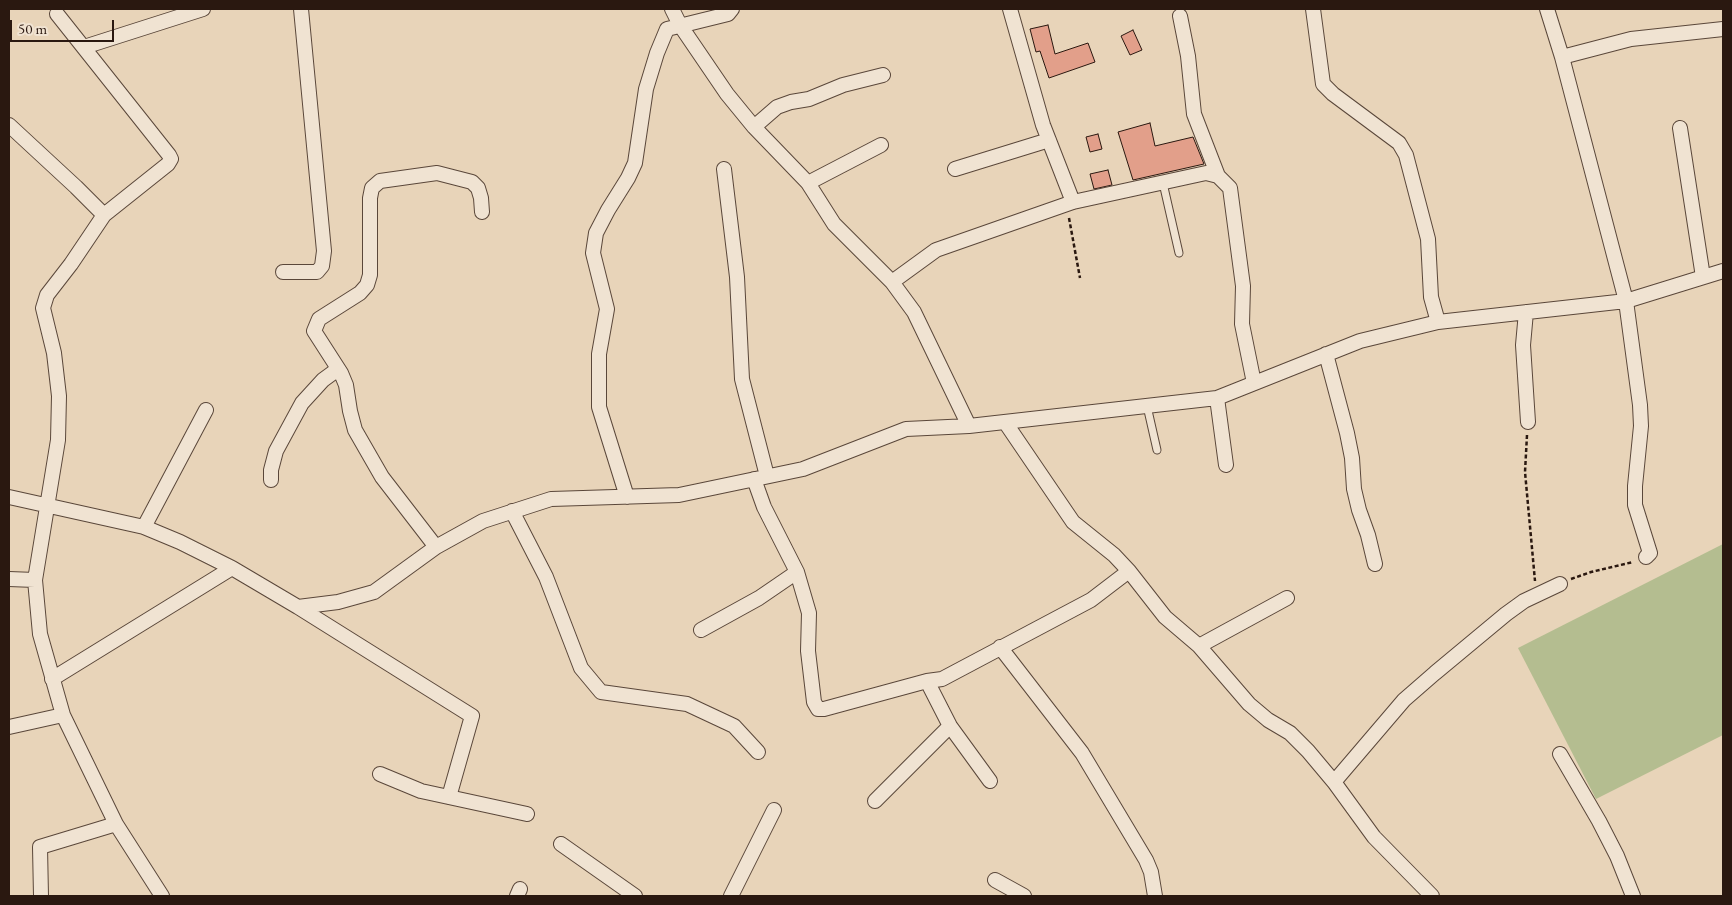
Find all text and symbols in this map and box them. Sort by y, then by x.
scale bar [12,10,116,42]
text: 50 m [18,19,47,38]

